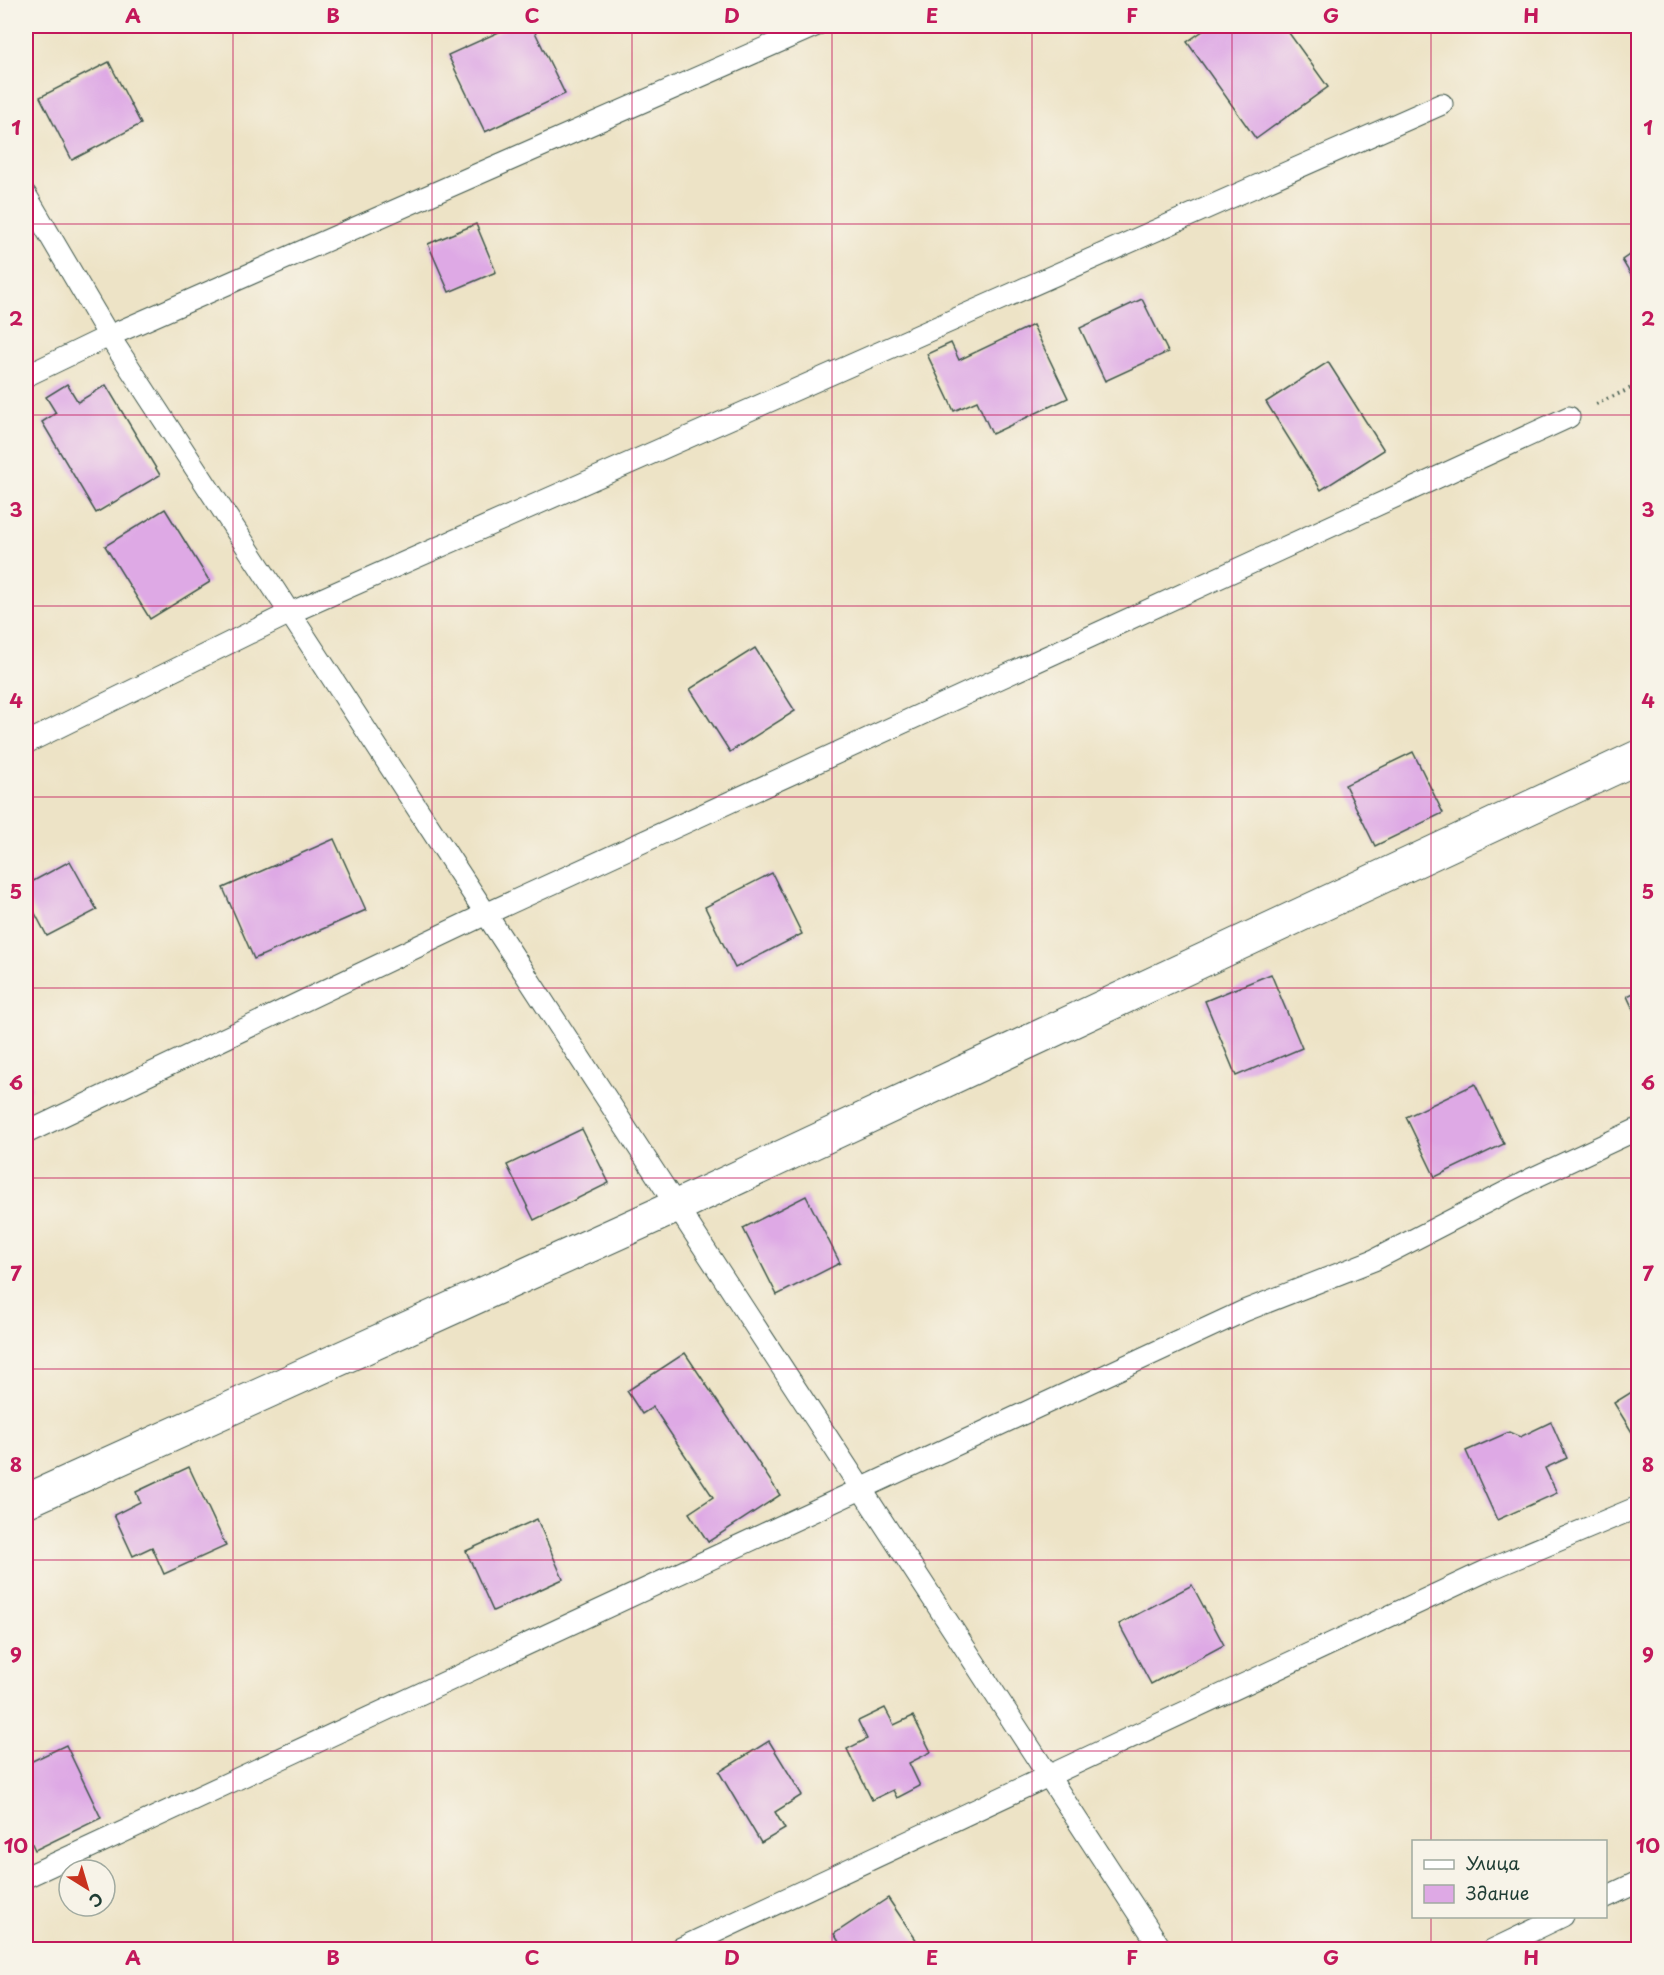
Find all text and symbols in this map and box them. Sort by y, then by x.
text: A [125,0,141,30]
text: B [326,0,340,30]
text: C [524,0,540,30]
text: D [724,0,740,30]
text: E [926,0,938,30]
text: F [1126,0,1138,30]
text: G [1323,0,1339,30]
text: H [1523,0,1539,30]
text: 1 [11,112,21,142]
text: 1 [1643,112,1653,142]
text: 2 [9,303,23,333]
text: 2 [1641,303,1655,333]
text: 3 [9,494,23,524]
text: 3 [1641,494,1655,524]
text: 4 [9,685,23,715]
text: 4 [1641,685,1655,715]
text: 5 [10,876,22,906]
text: 5 [1642,876,1654,906]
text: 6 [9,1067,23,1097]
text: 6 [1641,1067,1655,1097]
text: 7 [10,1258,22,1288]
text: 7 [1642,1258,1654,1288]
text: 8 [10,1449,22,1479]
text: 8 [1642,1449,1654,1479]
text: 9 [10,1639,22,1669]
text: 9 [1642,1639,1654,1669]
text: 10 [4,1830,28,1860]
text: 10 [1636,1830,1660,1860]
legend [1412,1840,1607,1918]
text: Улица [1466,1849,1520,1876]
north arrow [57,1858,117,1918]
text: Здание [1466,1879,1529,1906]
text: С [85,1888,109,1914]
text: A [125,1942,141,1972]
text: B [326,1942,340,1972]
text: C [524,1942,540,1972]
text: D [724,1942,740,1972]
text: E [926,1942,938,1972]
text: F [1126,1942,1138,1972]
text: G [1323,1942,1339,1972]
text: H [1523,1942,1539,1972]

